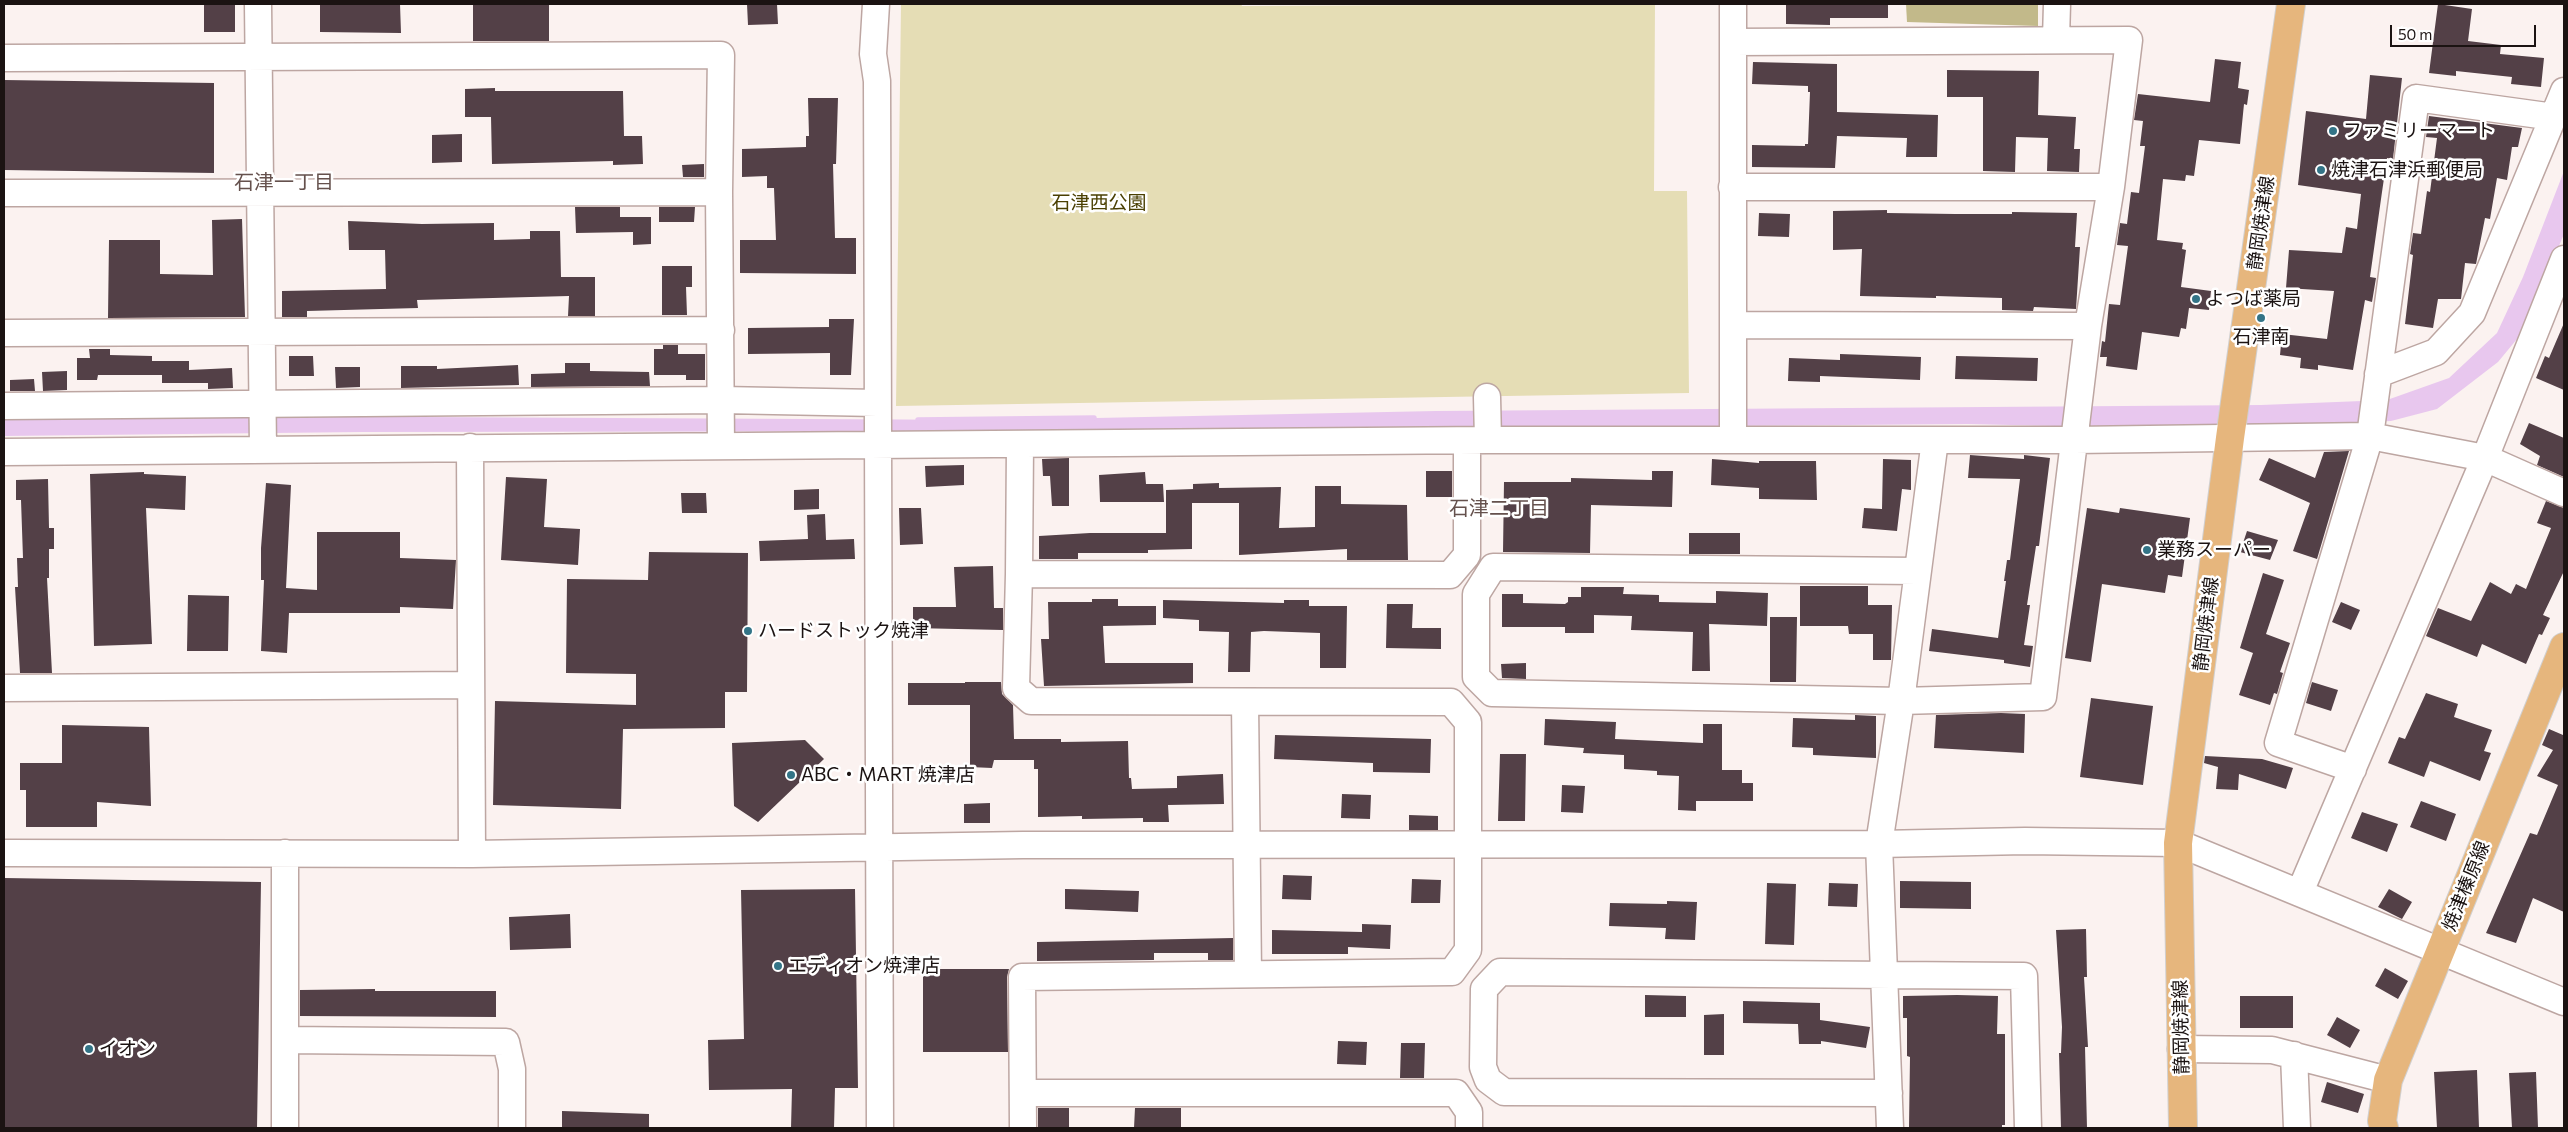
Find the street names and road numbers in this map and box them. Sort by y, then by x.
street label: 静岡焼津線 [2243,174,2279,272]
street label: 静岡焼津線 [2189,575,2223,673]
street label: 焼津榛原線 [2438,838,2494,934]
street label: 静岡焼津線 [2169,979,2193,1075]

